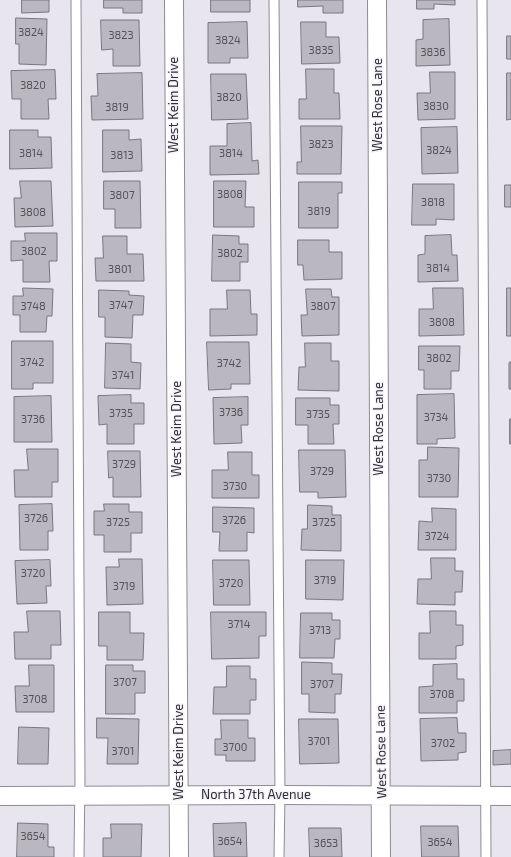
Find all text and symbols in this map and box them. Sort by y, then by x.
house number: 3824 [18,25,44,39]
house number: 3823 [108,28,134,42]
house number: 3824 [215,33,241,47]
house number: 3835 [309,43,333,57]
house number: 3836 [420,45,446,59]
street label: West Keim Drive [166,57,182,153]
street label: West Rose Lane [370,58,386,152]
house number: 3820 [20,78,46,92]
house number: 3820 [216,90,242,104]
house number: 3830 [423,99,449,113]
house number: 3819 [105,100,129,114]
house number: 3823 [308,137,334,151]
house number: 3824 [426,143,452,157]
house number: 3814 [19,146,43,160]
house number: 3814 [219,146,243,160]
house number: 3813 [110,148,134,162]
house number: 3808 [217,187,243,201]
house number: 3807 [109,188,135,202]
house number: 3818 [421,195,445,209]
house number: 3819 [307,204,331,218]
house number: 3808 [20,205,46,219]
house number: 3802 [21,244,47,258]
house number: 3802 [217,246,243,260]
house number: 3814 [426,261,450,275]
house number: 3801 [108,262,132,276]
house number: 3747 [109,298,133,312]
house number: 3748 [20,299,46,313]
house number: 3807 [310,299,336,313]
house number: 3808 [429,315,455,329]
house number: 3802 [426,351,452,365]
house number: 3742 [20,355,44,369]
house number: 3742 [217,356,241,370]
house number: 3741 [112,368,134,382]
street label: West Keim Drive [169,381,185,477]
street label: West Rose Lane [371,382,387,476]
house number: 3736 [219,405,243,419]
house number: 3735 [109,406,133,420]
house number: 3735 [306,407,330,421]
house number: 3734 [424,410,448,424]
house number: 3736 [21,412,45,426]
house number: 3729 [112,457,136,471]
house number: 3729 [310,464,334,478]
house number: 3730 [427,471,451,485]
house number: 3730 [223,479,247,493]
house number: 3726 [24,511,48,525]
house number: 3726 [222,513,246,527]
house number: 3725 [106,515,130,529]
house number: 3725 [312,515,336,529]
house number: 3724 [425,529,449,543]
house number: 3720 [21,566,45,580]
house number: 3719 [314,573,336,587]
house number: 3720 [219,576,243,590]
house number: 3719 [113,579,135,593]
house number: 3714 [228,617,250,631]
house number: 3713 [309,623,331,637]
house number: 3707 [113,675,137,689]
house number: 3707 [310,677,334,691]
house number: 3708 [429,687,455,701]
house number: 3708 [22,692,48,706]
street label: West Keim Drive [171,704,187,800]
street label: West Rose Lane [372,705,390,799]
house number: 3701 [308,734,330,748]
house number: 3702 [431,736,455,750]
house number: 3700 [222,740,248,754]
house number: 3701 [112,744,134,758]
street label: North 37th Avenue [201,787,311,803]
house number: 3654 [20,829,46,843]
house number: 3654 [217,834,243,848]
house number: 3654 [427,835,453,849]
house number: 3653 [314,836,338,850]

